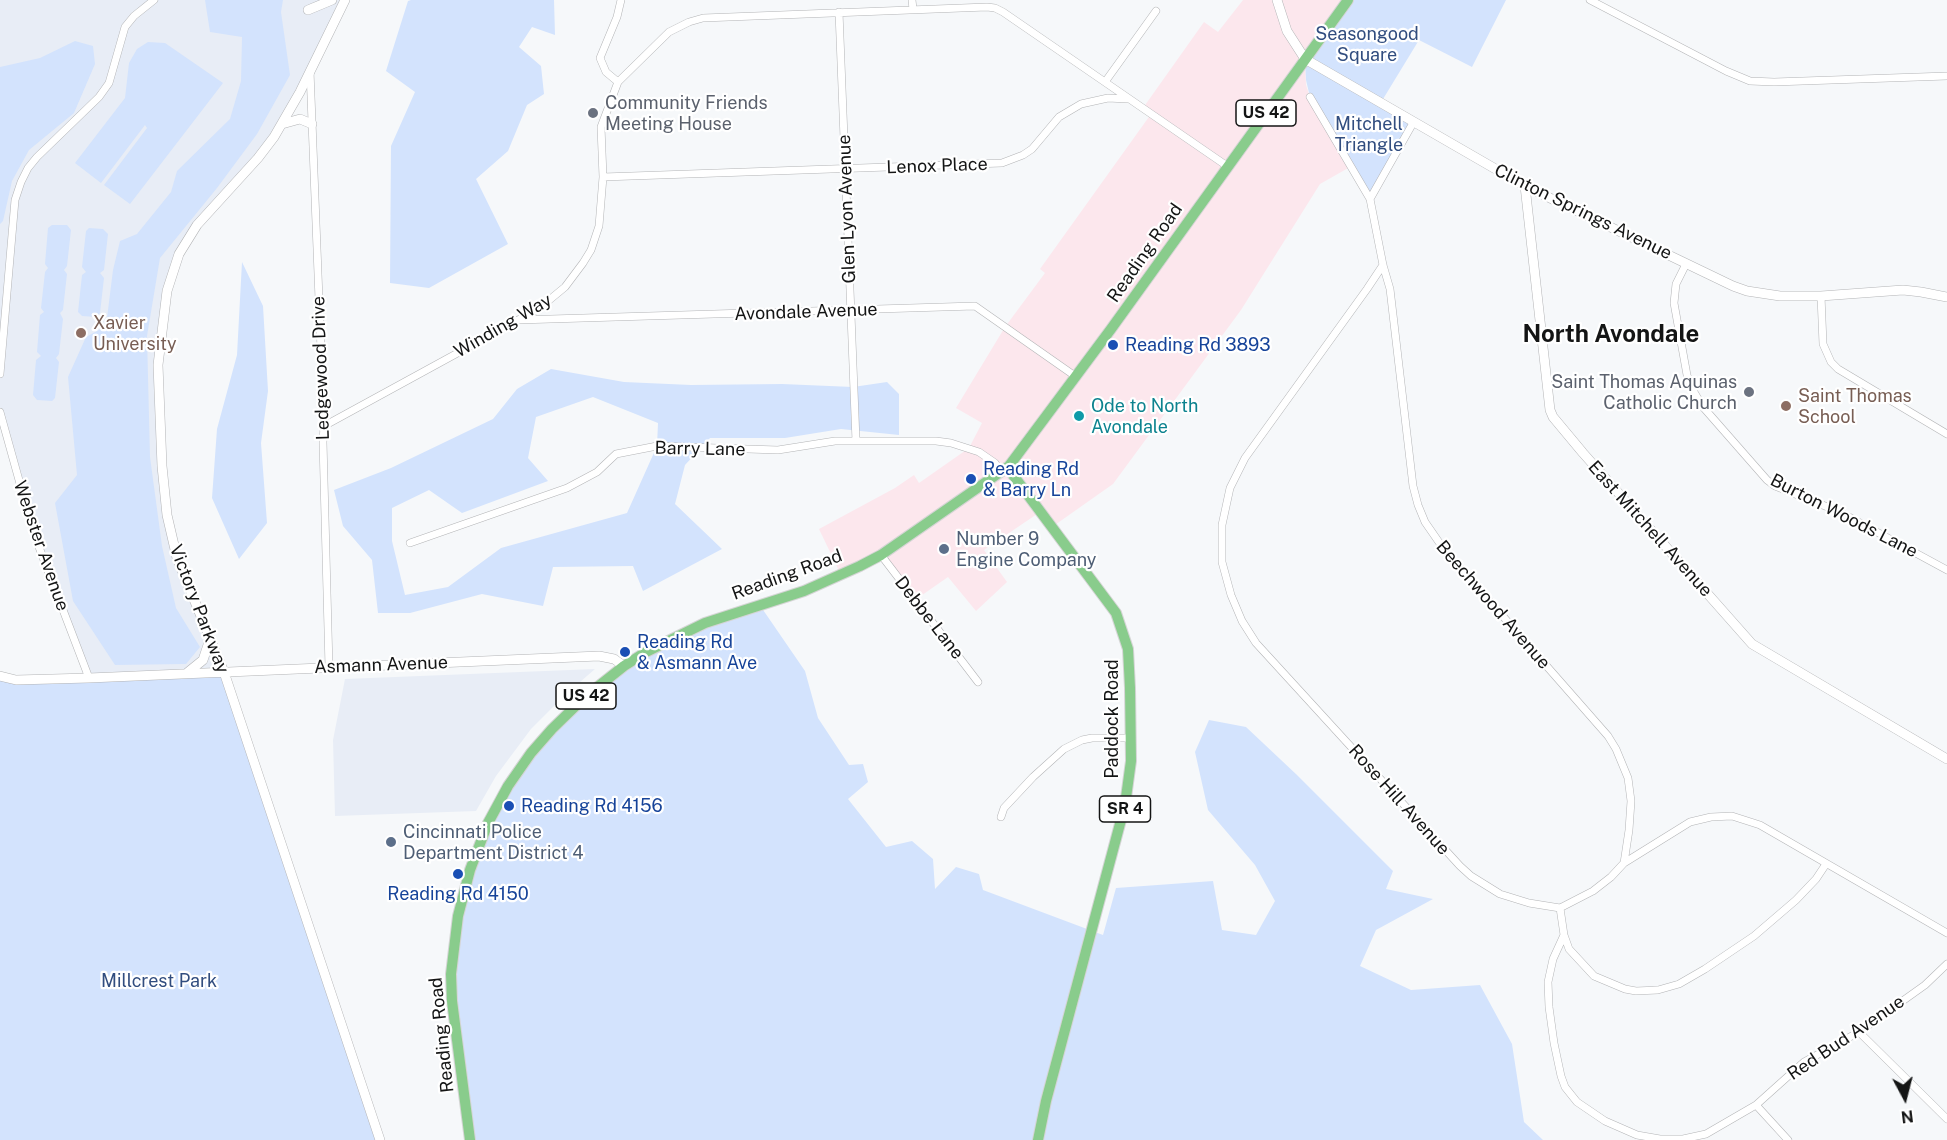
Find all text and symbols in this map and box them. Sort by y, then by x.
park label: Seasongood Square [1315,23,1419,66]
place label: Community Friends Meeting House [605,92,768,134]
road number: US 42 [1236,100,1296,126]
marker: Community Friends Meeting House [586,106,600,120]
park label: Mitchell Triangle [1335,113,1403,156]
street label: Glen Lyon Avenue [834,134,860,284]
street label: Lenox Place [886,153,988,179]
street label: Clinton Springs Avenue [1491,160,1675,264]
street label: Reading Road [1103,199,1187,307]
street label: Winding Way [450,289,556,363]
street label: Ledgewood Drive [308,296,334,440]
street label: Avondale Avenue [734,299,878,325]
place label: Xavier University [93,312,177,354]
district label: North Avondale [1523,321,1699,349]
marker: Xavier University [74,326,88,340]
place label: Reading Rd 3893 [1125,334,1271,356]
marker: Reading Rd 3893 [1106,338,1120,352]
place label: Saint Thomas Aquinas Catholic Church [1551,371,1737,413]
marker: Saint Thomas Aquinas Catholic Church [1742,385,1756,399]
place label: Saint Thomas School [1798,385,1912,428]
place label: Ode to North Avondale [1091,395,1198,438]
marker: Saint Thomas School [1779,399,1793,413]
marker: Ode to North Avondale [1072,409,1086,423]
street label: Barry Lane [654,437,746,461]
street label: East Mitchell Avenue [1583,457,1717,601]
place label: Reading Rd & Barry Ln [983,458,1079,500]
street label: Burton Woods Lane [1767,469,1921,563]
marker: Reading Rd & Barry Ln [964,472,978,486]
street label: Webster Avenue [9,478,73,614]
place label: Number 9 Engine Company [956,528,1096,570]
street label: Beechwood Avenue [1431,536,1555,674]
street label: Victory Parkway [165,542,233,676]
marker: Number 9 Engine Company [937,542,951,556]
street label: Reading Road [729,545,845,605]
street label: Debbe Lane [890,572,968,664]
place label: Reading Rd & Asmann Ave [637,631,757,674]
marker: Reading Rd & Asmann Ave [618,645,632,659]
street label: Asmann Avenue [314,652,448,678]
street label: Paddock Road [1101,659,1123,779]
road number: US 42 [556,683,616,709]
street label: Rose Hill Avenue [1344,740,1454,860]
place label: Reading Rd 4156 [521,795,663,817]
road number: SR 4 [1100,796,1150,822]
marker: Reading Rd 4156 [502,799,516,813]
place label: Cincinnati Police Department District 4 [403,821,584,864]
marker: Cincinnati Police Department District 4 [384,835,398,849]
marker: Reading Rd 4150 [451,867,465,881]
place label: Reading Rd 4150 [387,883,529,905]
park label: Millcrest Park [101,970,217,992]
street label: Reading Road [425,976,459,1094]
street label: Red Bud Avenue [1783,991,1909,1085]
north arrow [1875,1068,1935,1128]
text: N [1900,1106,1915,1127]

